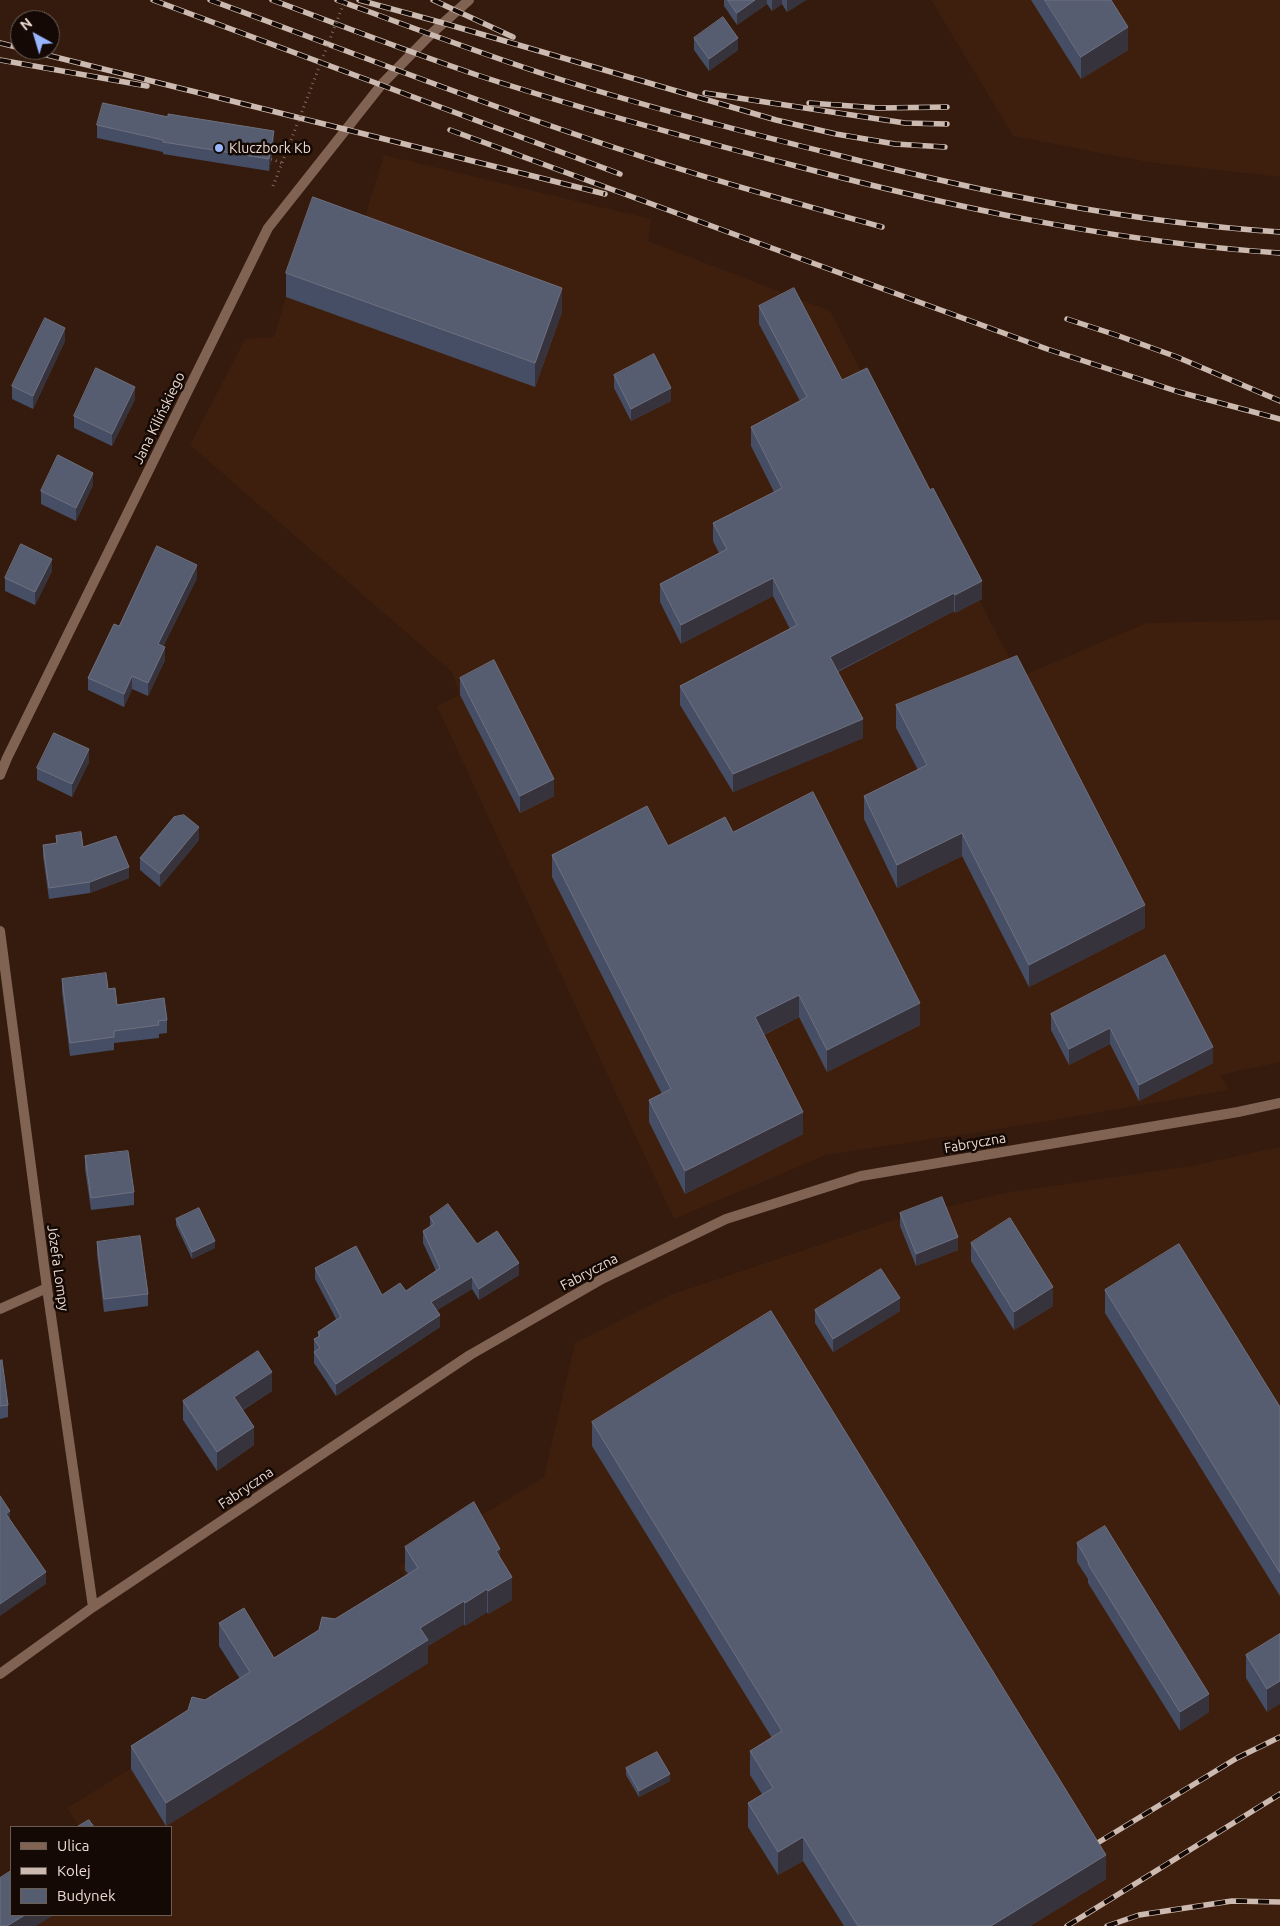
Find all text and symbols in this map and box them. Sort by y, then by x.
north arrow [10,10,60,60]
text: N [17,15,35,34]
place label: Kluczbork Kb [229,140,311,156]
marker: Kluczbork Kb [213,142,225,154]
street label: Jana Kilińskiego [129,369,189,467]
street label: Fabryczna [943,1129,1007,1157]
street label: Józefa Lompy [44,1224,72,1312]
street label: Fabryczna [557,1250,621,1294]
street label: Fabryczna [215,1464,277,1512]
legend [10,1826,172,1916]
text: Ulica [57,1837,89,1854]
text: Kolej [57,1862,91,1879]
text: Budynek [57,1887,116,1904]

